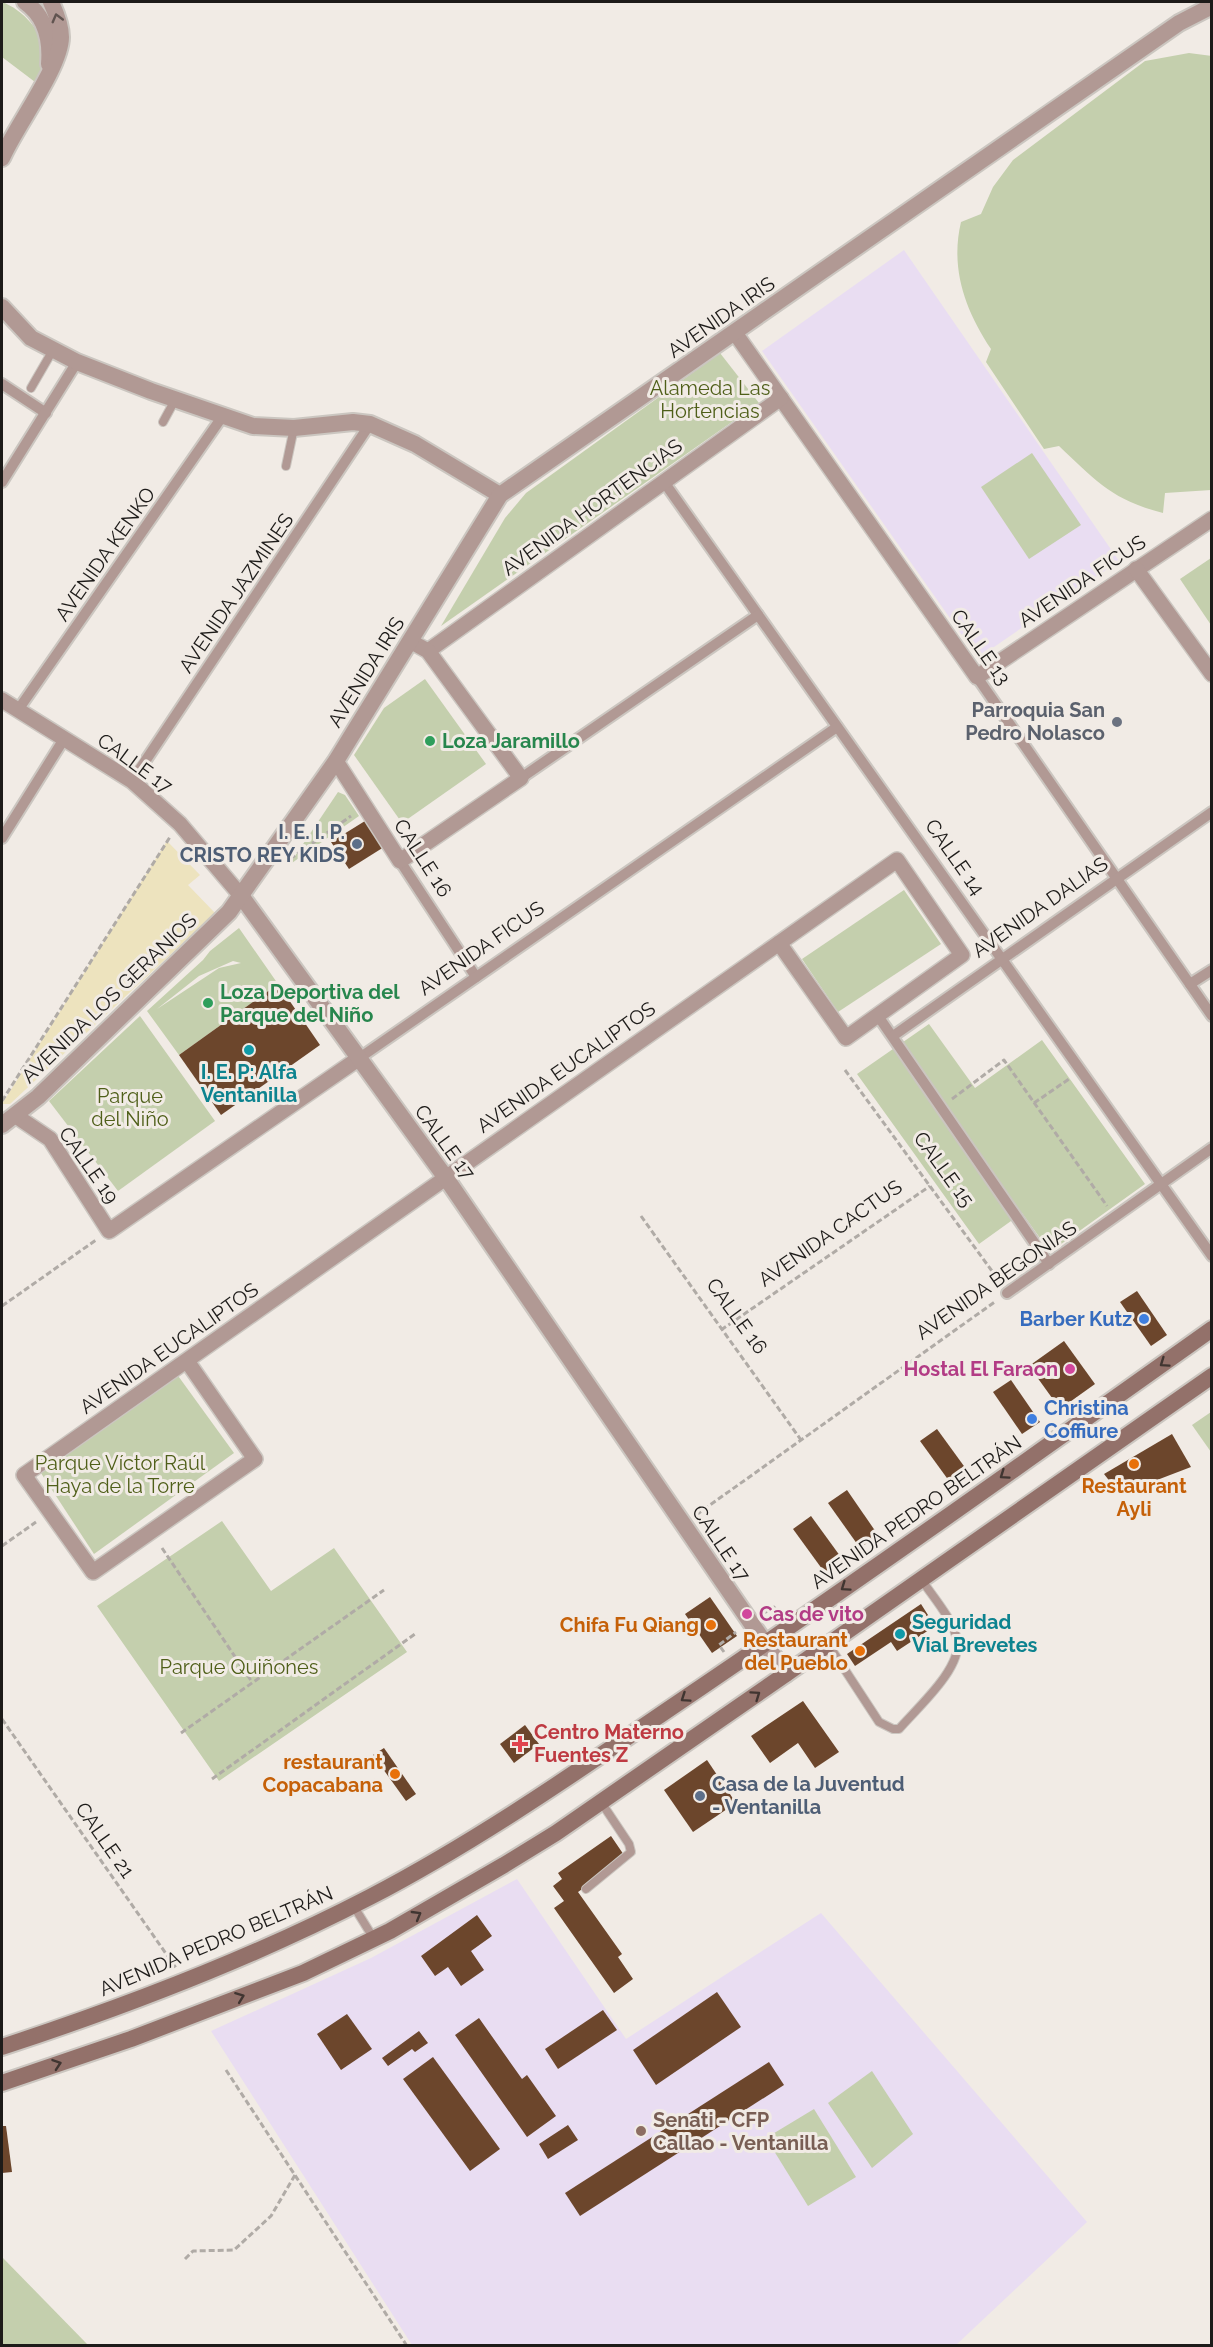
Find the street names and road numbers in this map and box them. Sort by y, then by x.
street label: AVENIDA IRIS [663,271,779,363]
street label: AVENIDA HORTENCIAS [497,434,687,580]
street label: AVENIDA KENKO [50,482,160,626]
street label: AVENIDA JAZMINES [174,509,298,677]
street label: AVENIDA FICUS [1014,530,1150,632]
street label: CALLE 13 [946,605,1016,689]
street label: AVENIDA IRIS [323,612,409,732]
street label: CALLE 17 [93,728,177,798]
street label: CALLE 16 [389,814,457,902]
street label: CALLE 14 [920,814,990,900]
street label: AVENIDA DALIAS [968,851,1112,963]
street label: AVENIDA FICUS [413,896,549,1000]
street label: AVENIDA LOS GERANIOS [16,908,202,1088]
street label: AVENIDA EUCALIPTOS [472,996,660,1138]
street label: CALLE 17 [410,1100,480,1184]
street label: CALLE 19 [54,1122,124,1208]
street label: CALLE 15 [909,1127,979,1211]
street label: AVENIDA CACTUS [754,1174,906,1292]
street label: AVENIDA BEGONIAS [911,1215,1081,1345]
street label: CALLE 16 [701,1273,773,1359]
street label: AVENIDA EUCALIPTOS [75,1277,263,1419]
street label: AVENIDA PEDRO BELTRÁN [806,1430,1026,1594]
street label: CALLE 17 [687,1500,755,1586]
street label: CALLE 21 [70,1798,140,1883]
street label: AVENIDA PEDRO BELTRÁN [96,1881,336,2001]

